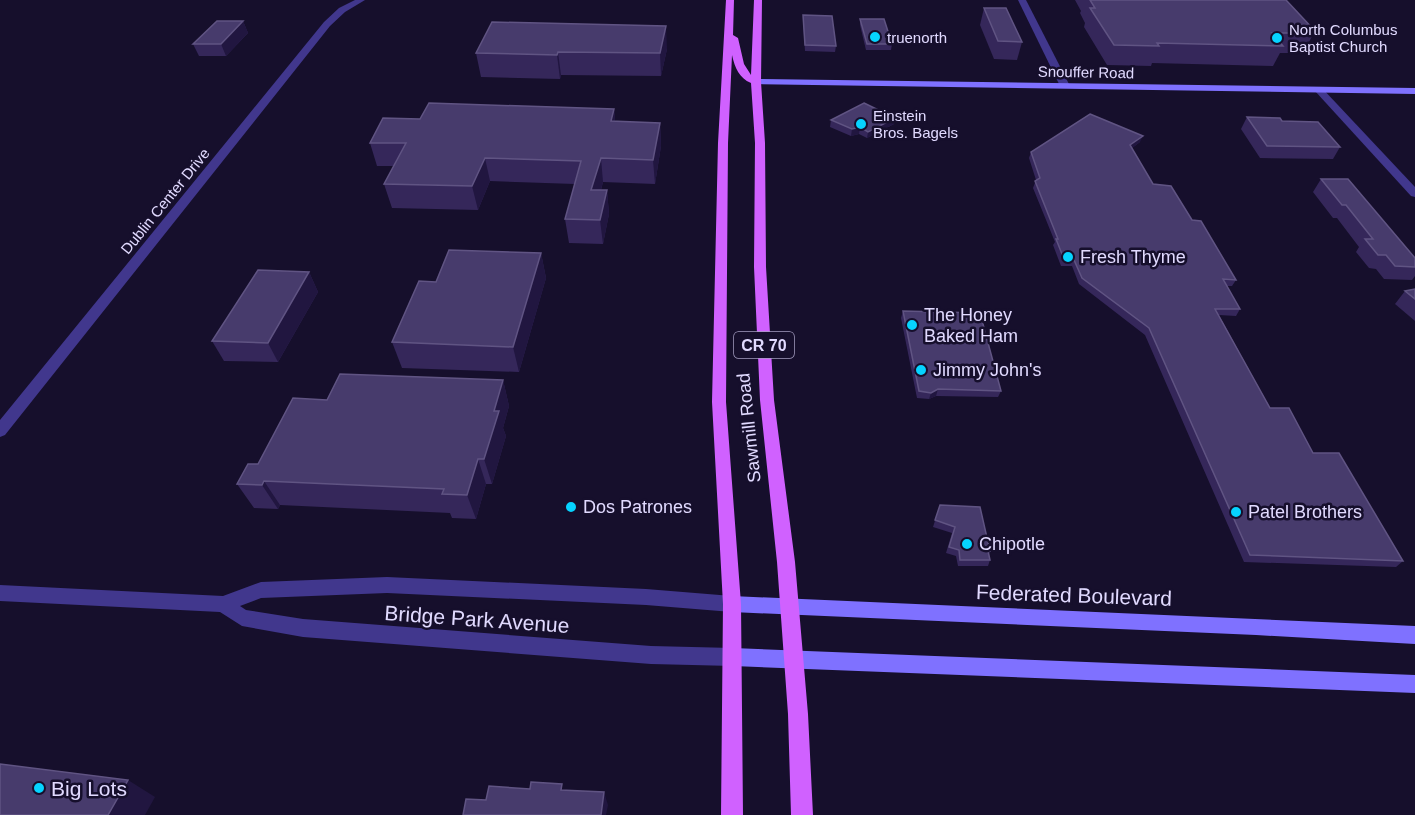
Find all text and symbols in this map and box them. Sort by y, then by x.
place label: North Columbus Baptist Church [1289,21,1397,55]
place label: truenorth [887,29,947,46]
marker: truenorth [868,30,882,44]
marker: North Columbus Baptist Church [1270,31,1284,45]
street label: Snouffer Road [1038,63,1134,81]
place label: Einstein Bros. Bagels [873,107,958,141]
marker: Einstein Bros. Bagels [854,117,868,131]
street label: Dublin Center Drive [117,145,213,257]
place label: Fresh Thyme [1080,247,1186,267]
marker: Fresh Thyme [1061,250,1075,264]
place label: The Honey Baked Ham [924,305,1018,346]
marker: The Honey Baked Ham [905,318,919,332]
road number: CR 70 [734,332,794,358]
place label: Jimmy John's [933,360,1041,380]
marker: Jimmy John's [914,363,928,377]
street label: Sawmill Road [733,372,765,484]
place label: Dos Patrones [583,497,692,517]
marker: Dos Patrones [564,500,578,514]
place label: Patel Brothers [1248,502,1362,522]
marker: Patel Brothers [1229,505,1243,519]
place label: Chipotle [979,534,1045,554]
marker: Chipotle [960,537,974,551]
street label: Federated Boulevard [976,580,1172,610]
street label: Bridge Park Avenue [384,601,570,637]
place label: Big Lots [51,777,127,800]
marker: Big Lots [32,781,46,795]

